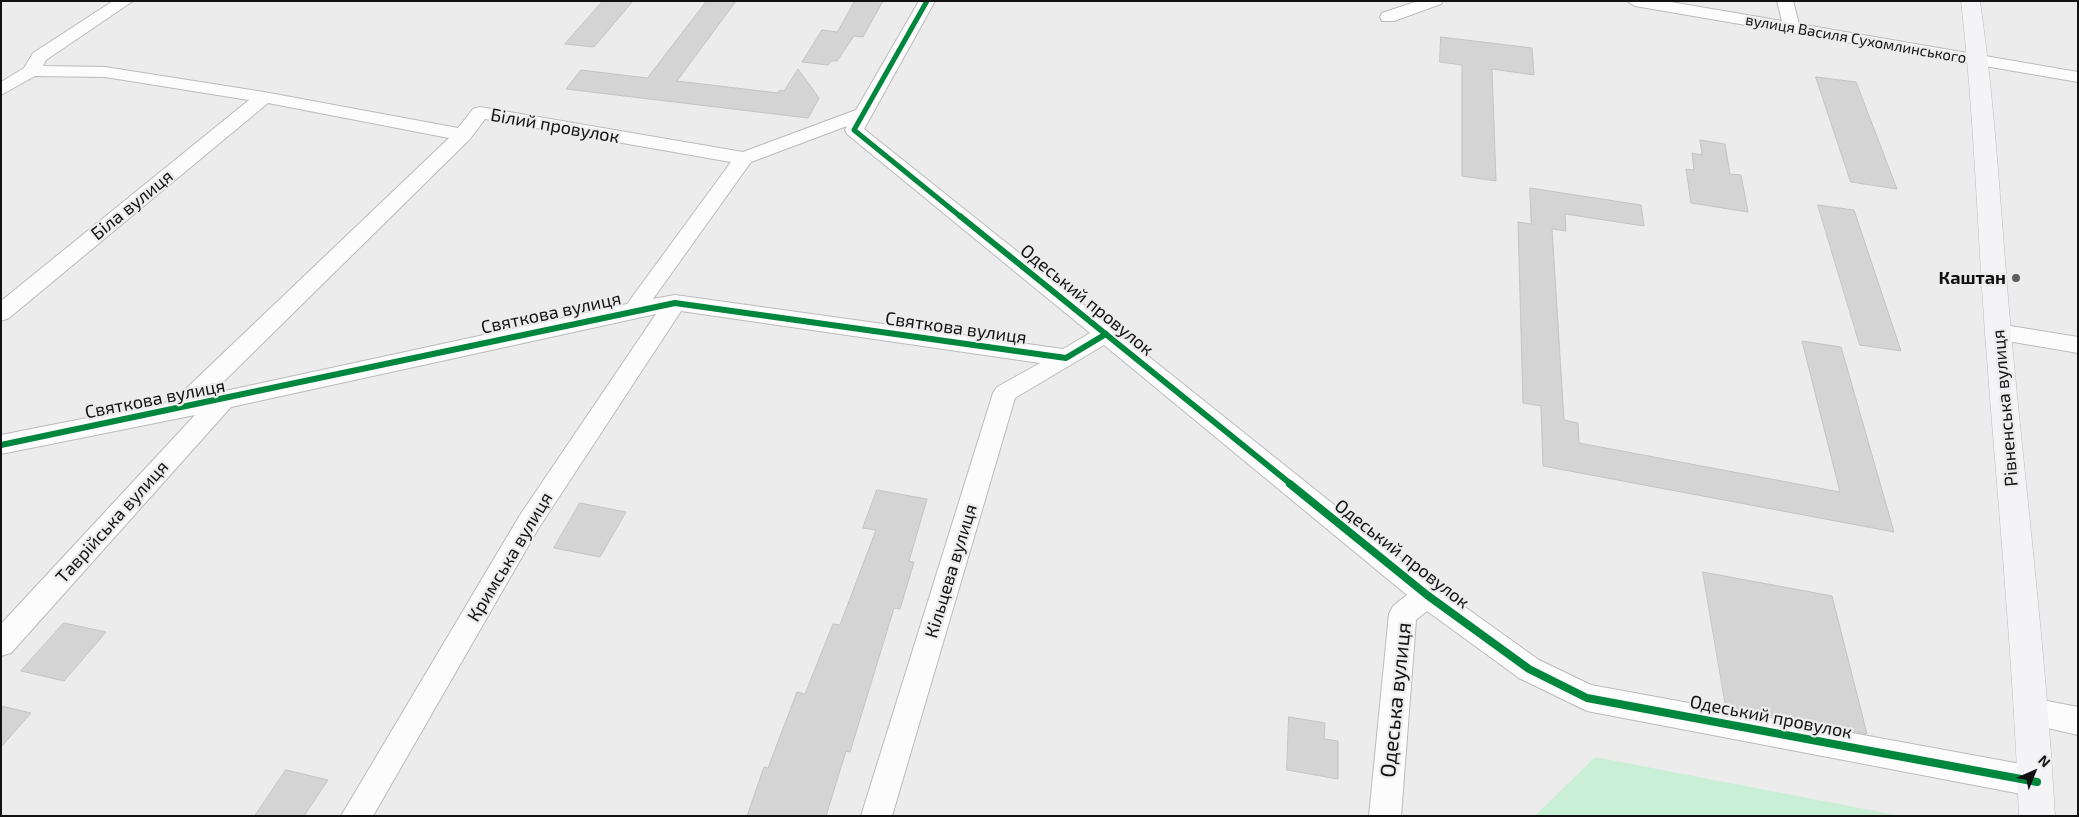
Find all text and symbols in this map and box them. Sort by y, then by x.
street label: вулиця Василя Сухомлинського [1744,11,1968,67]
street label: Білий провулок [489,104,621,148]
street label: Біла вулиця [87,165,177,245]
street label: Одеський провулок [1016,240,1158,360]
place label: Каштан [1939,267,2006,289]
marker: Каштан [2010,272,2022,284]
street label: Святкова вулиця [479,288,623,338]
street label: Святкова вулиця [884,307,1028,349]
street label: Рівненська вулиця [1987,329,2023,487]
street label: Святкова вулиця [83,375,227,423]
street label: Таврійська вулиця [51,456,173,588]
street label: Кримська вулиця [463,488,557,626]
street label: Одеський провулок [1330,495,1474,613]
street label: Кільцева вулиця [920,501,982,641]
street label: Одеська вулиця [1375,621,1417,779]
street label: Одеський провулок [1688,691,1854,743]
north arrow [2009,747,2059,797]
text: N [2035,751,2054,770]

